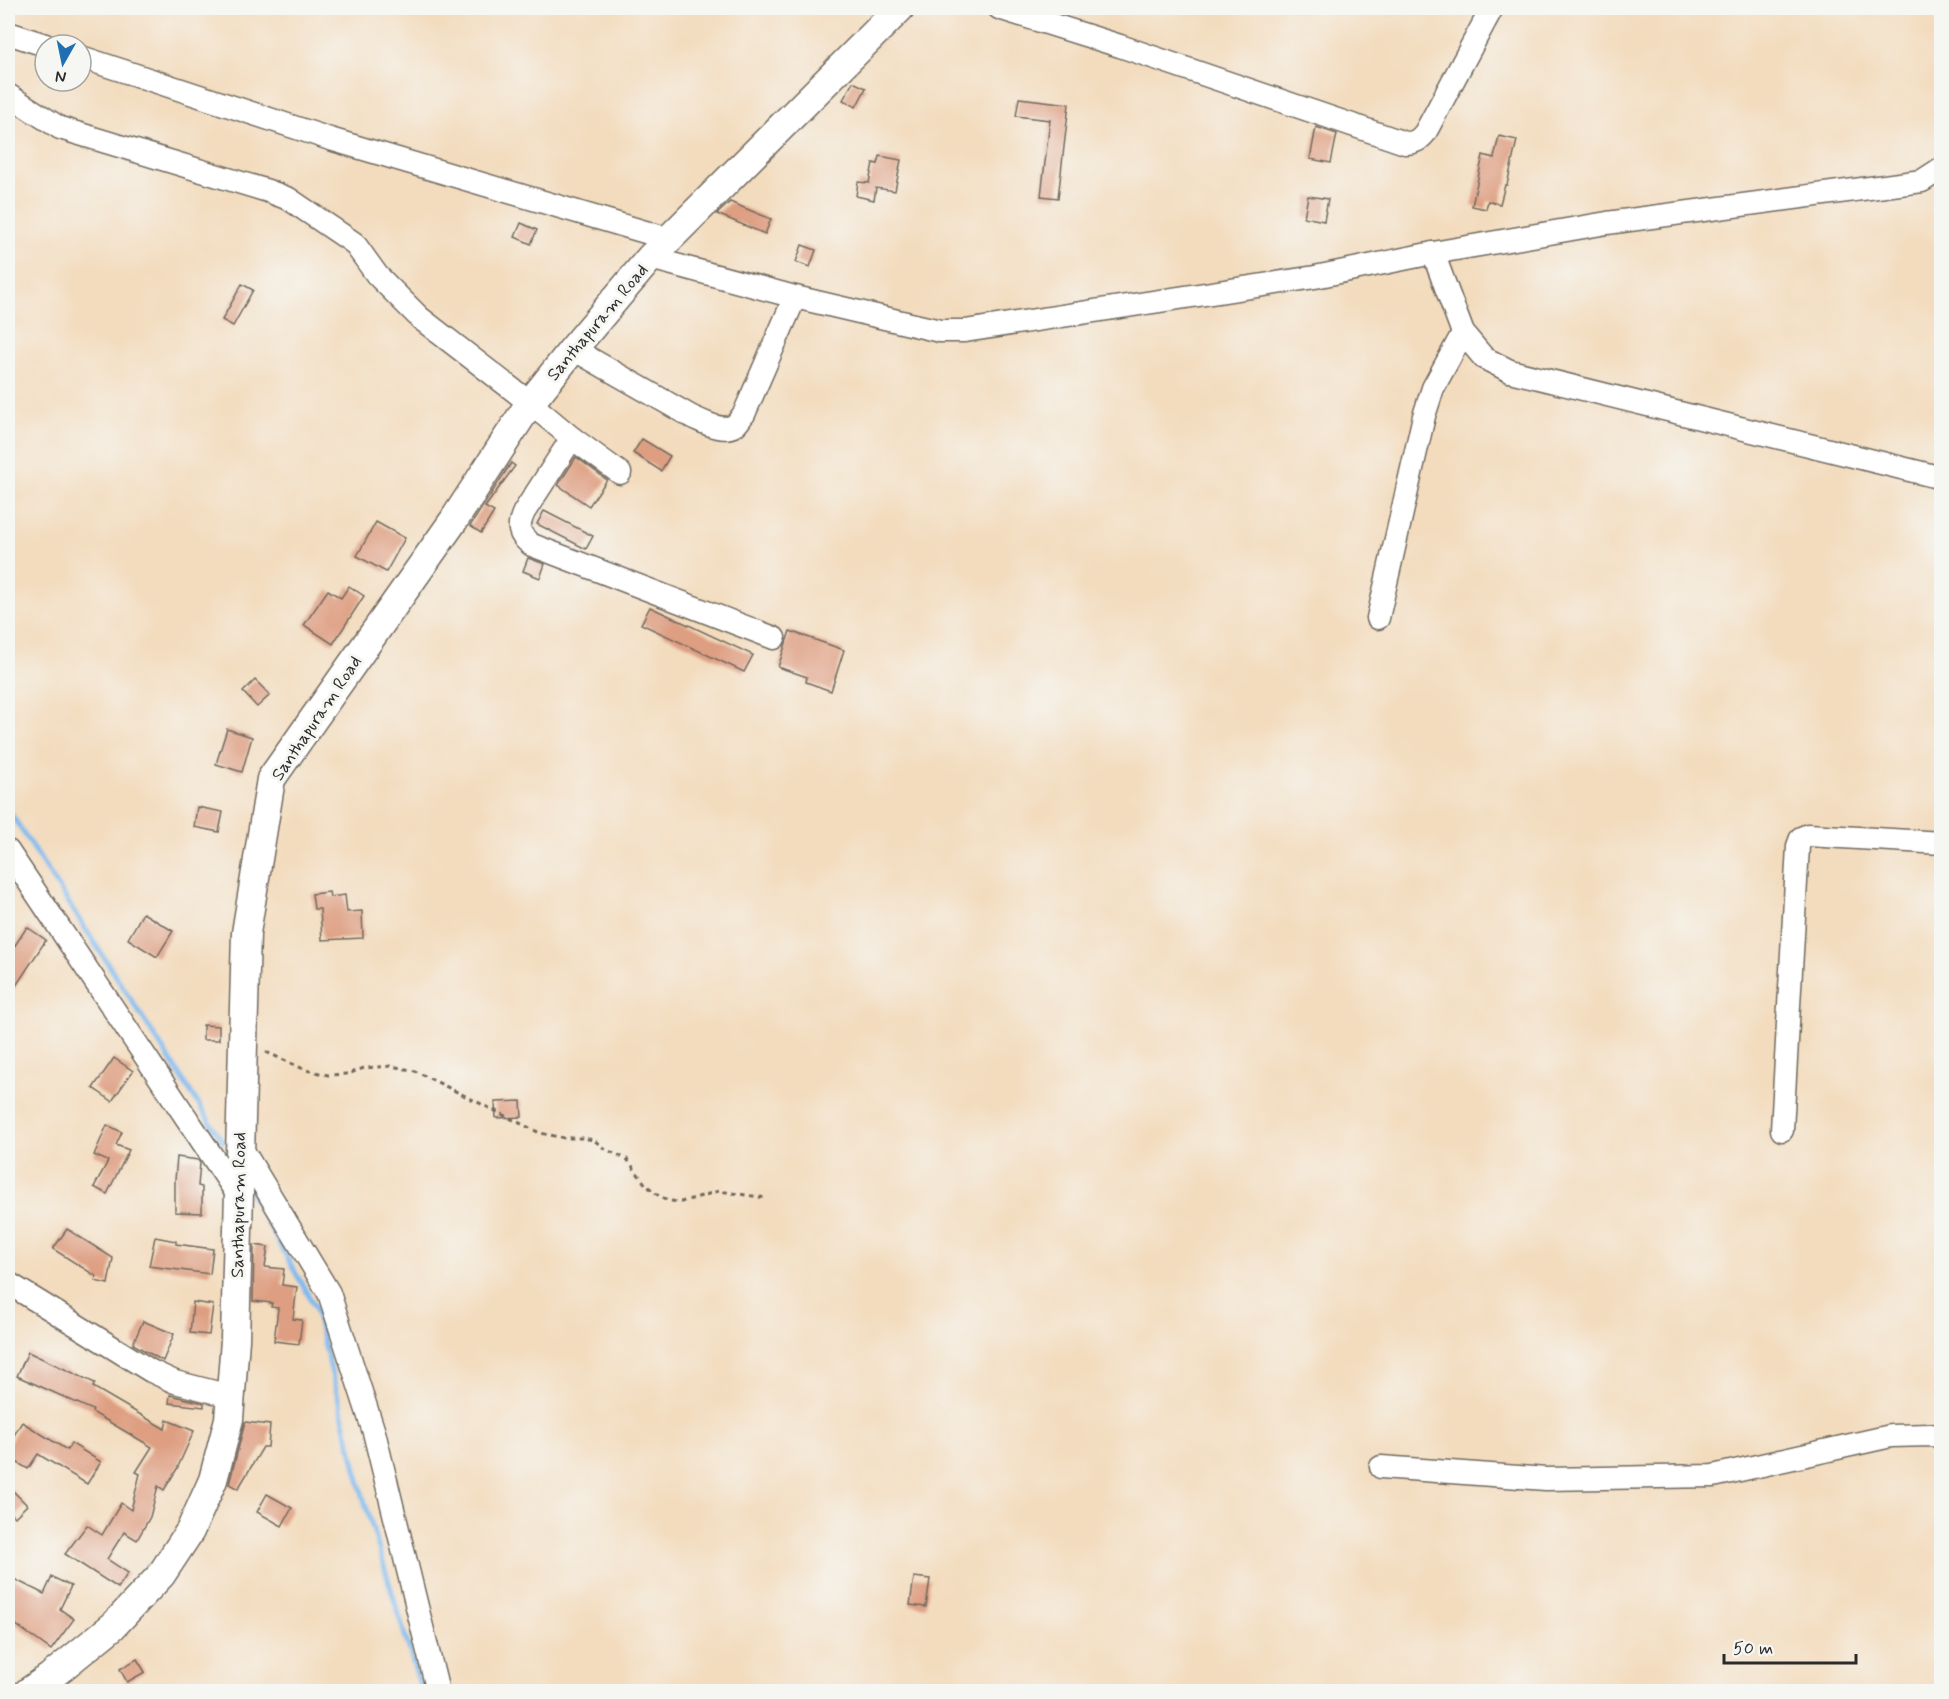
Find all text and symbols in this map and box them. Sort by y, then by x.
north arrow [33,33,93,93]
text: N [54,65,68,88]
street label: Santhapuram Road [542,259,654,386]
street label: Santhapuram Road [266,651,368,786]
street label: Santhapuram Road [226,1132,252,1278]
scale bar [1724,1627,1856,1665]
text: 50 m [1733,1637,1773,1661]

